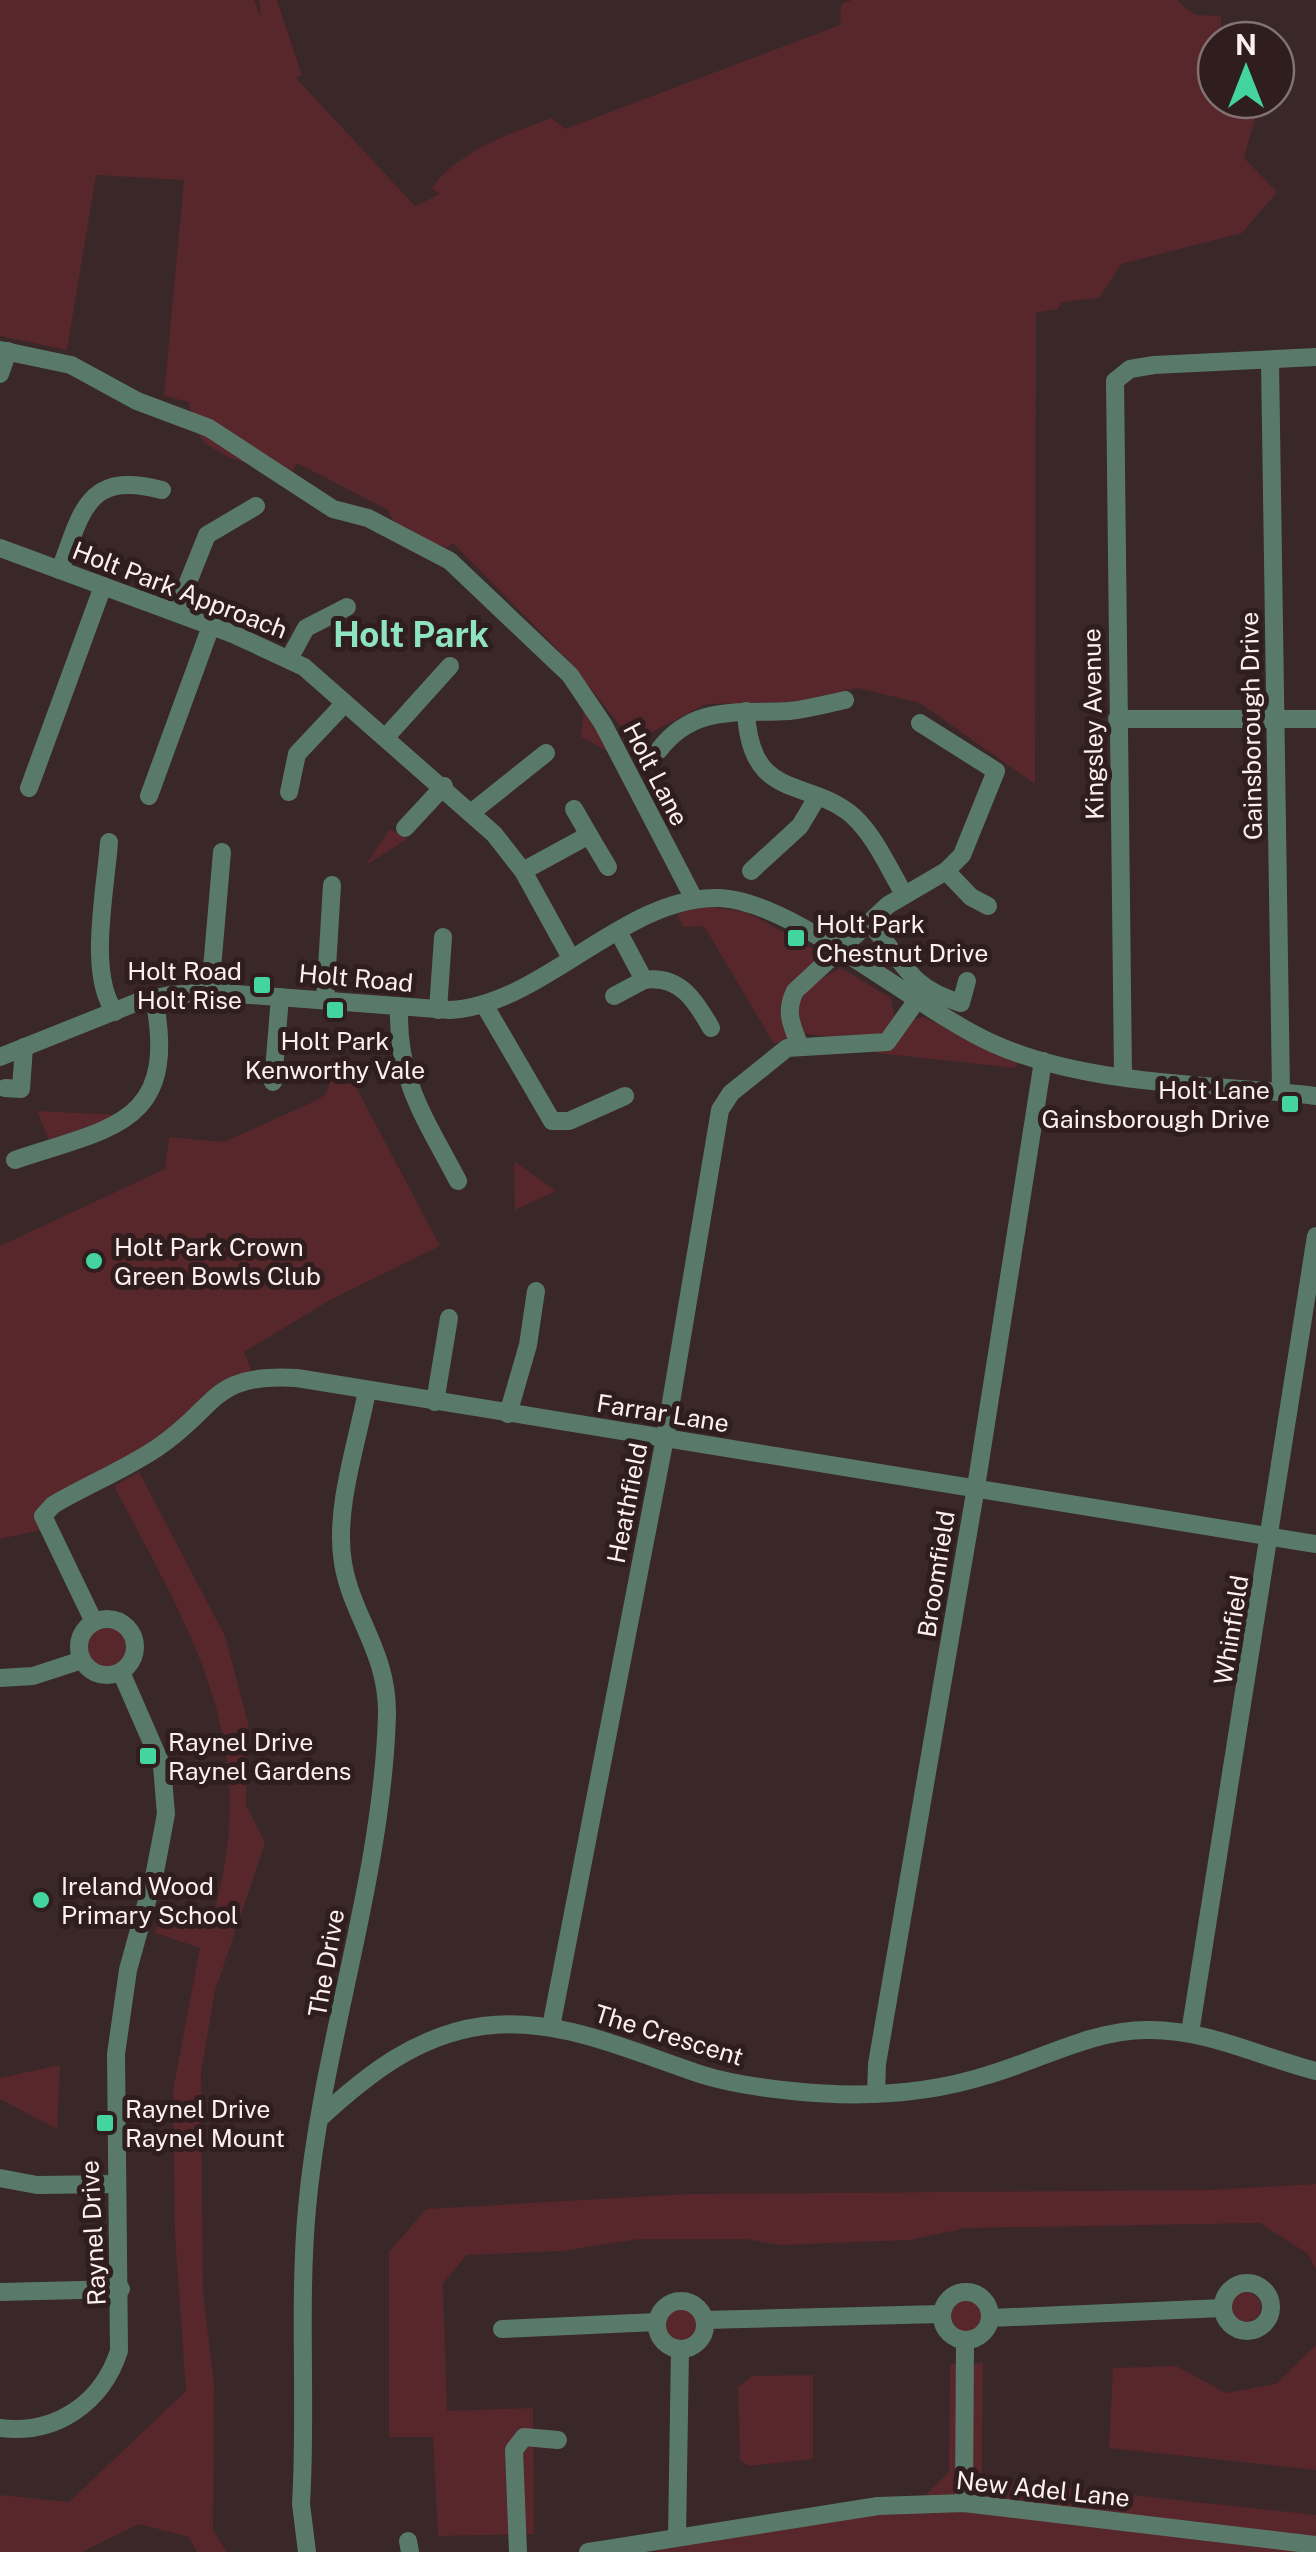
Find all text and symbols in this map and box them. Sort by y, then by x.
north arrow [1196,20,1296,120]
text: N [1235,28,1257,61]
street label: Holt Park Approach [68,535,292,645]
street label: Gainsborough Drive [1234,611,1268,841]
district label: Holt Park [333,614,489,655]
street label: Kingsley Avenue [1076,628,1110,820]
street label: Holt Lane [617,717,695,831]
place label: Holt Park Chestnut Drive [816,909,988,968]
marker: Holt Park Chestnut Drive [785,927,807,949]
place label: Holt Road Holt Rise [127,956,242,1015]
street label: Holt Road [298,958,414,998]
marker: Holt Road Holt Rise [251,974,273,996]
marker: Holt Park Kenworthy Vale [324,999,346,1021]
place label: Holt Park Kenworthy Vale [245,1026,425,1085]
place label: Holt Lane Gainsborough Drive [1041,1075,1270,1134]
marker: Holt Lane Gainsborough Drive [1279,1093,1301,1115]
place label: Holt Park Crown Green Bowls Club [114,1232,321,1291]
marker: Holt Park Crown Green Bowls Club [83,1250,105,1272]
street label: Farrar Lane [595,1388,731,1438]
street label: Heathfield [601,1440,653,1566]
street label: Broomfield [911,1509,961,1639]
street label: Whinfield [1208,1573,1254,1687]
place label: Raynel Drive Raynel Gardens [168,1727,351,1786]
marker: Raynel Drive Raynel Gardens [137,1745,159,1767]
place label: Ireland Wood Primary School [61,1871,238,1930]
marker: Ireland Wood Primary School [30,1889,52,1911]
street label: The Drive [302,1907,350,2019]
street label: The Crescent [591,1998,747,2072]
place label: Raynel Drive Raynel Mount [125,2094,285,2153]
marker: Raynel Drive Raynel Mount [94,2112,116,2134]
street label: Raynel Drive [74,2160,112,2306]
street label: New Adel Lane [955,2465,1131,2513]

